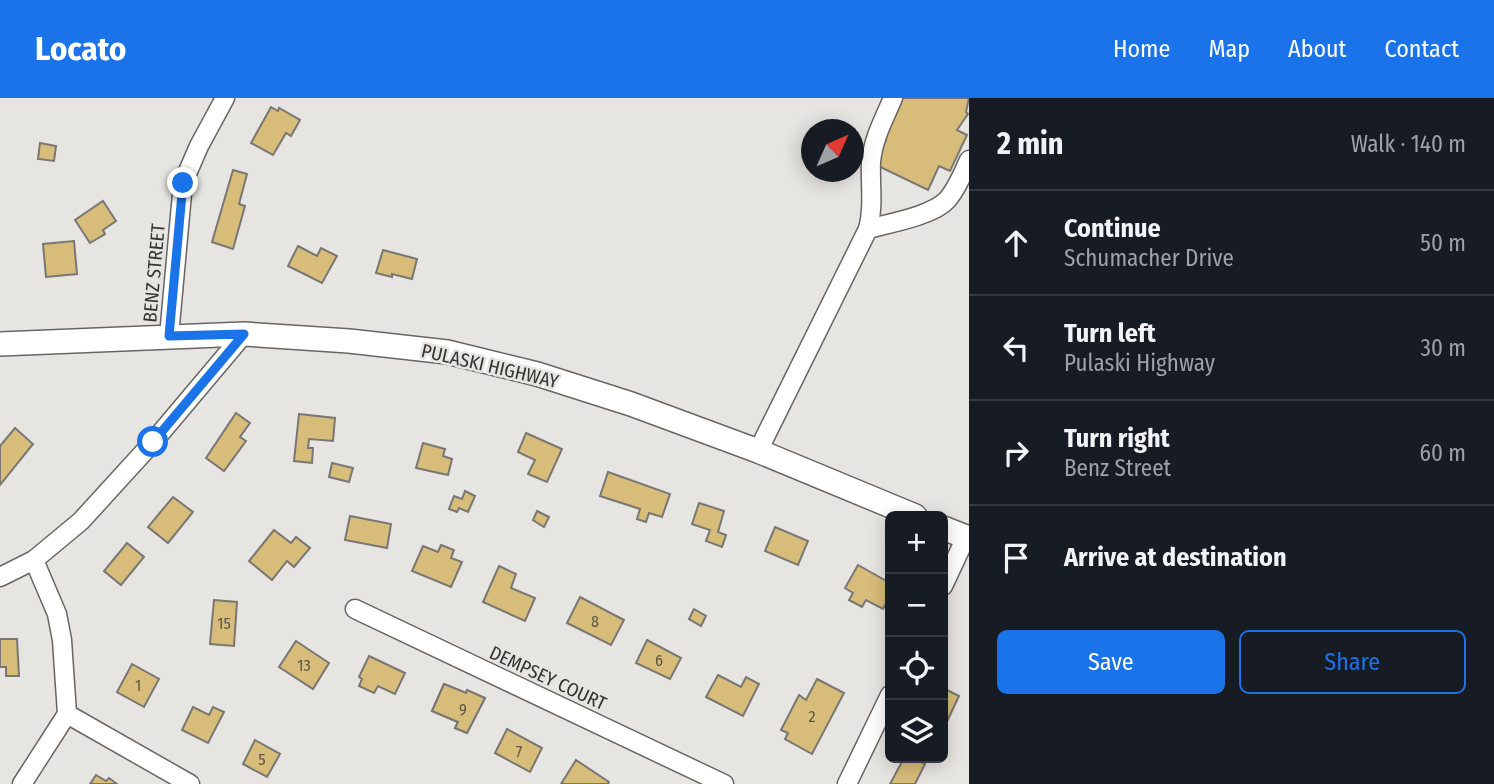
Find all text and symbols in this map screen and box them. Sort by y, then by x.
text: Locato [35,29,126,69]
text: Home [1113,35,1170,63]
text: Map [1208,35,1250,63]
text: About [1288,35,1346,63]
text: Contact [1384,35,1459,63]
north arrow [801,119,864,182]
text: 2 min [997,126,1064,162]
text: Walk · 140 m [1351,130,1466,158]
route end [167,167,198,198]
text: Continue [1064,213,1161,244]
street label: BENZ STREET [138,222,170,323]
icon: ahead [997,224,1035,262]
text: 50 m [1420,229,1466,257]
text: Schumacher Drive [1064,244,1234,272]
text: Turn left [1064,318,1156,349]
icon: left [997,329,1035,367]
text: 30 m [1421,334,1466,362]
street label: PULASKI HIGHWAY [419,339,561,393]
text: Pulaski Highway [1064,349,1215,377]
text: Turn right [1064,423,1170,454]
route start [137,426,168,457]
icon: right [997,434,1035,472]
text: 60 m [1420,439,1466,467]
text: Benz Street [1064,454,1171,482]
map controls [885,511,948,763]
button: + [885,511,948,574]
icon: arrive [997,539,1035,577]
text: Arrive at destination [1064,542,1287,573]
button: − [885,574,948,637]
house number: 8 [591,612,599,631]
house number: 15 [217,614,231,633]
button: Save [997,630,1225,694]
button: Share [1239,630,1466,694]
button: locate [885,637,948,700]
street label: DEMPSEY COURT [486,641,610,715]
house number: 6 [655,651,663,670]
house number: 13 [297,656,311,675]
house number: 1 [135,676,141,695]
house number: 9 [459,700,467,719]
button: layers [885,700,948,763]
house number: 2 [808,707,816,726]
house number: 7 [516,742,523,761]
house number: 5 [258,750,266,769]

